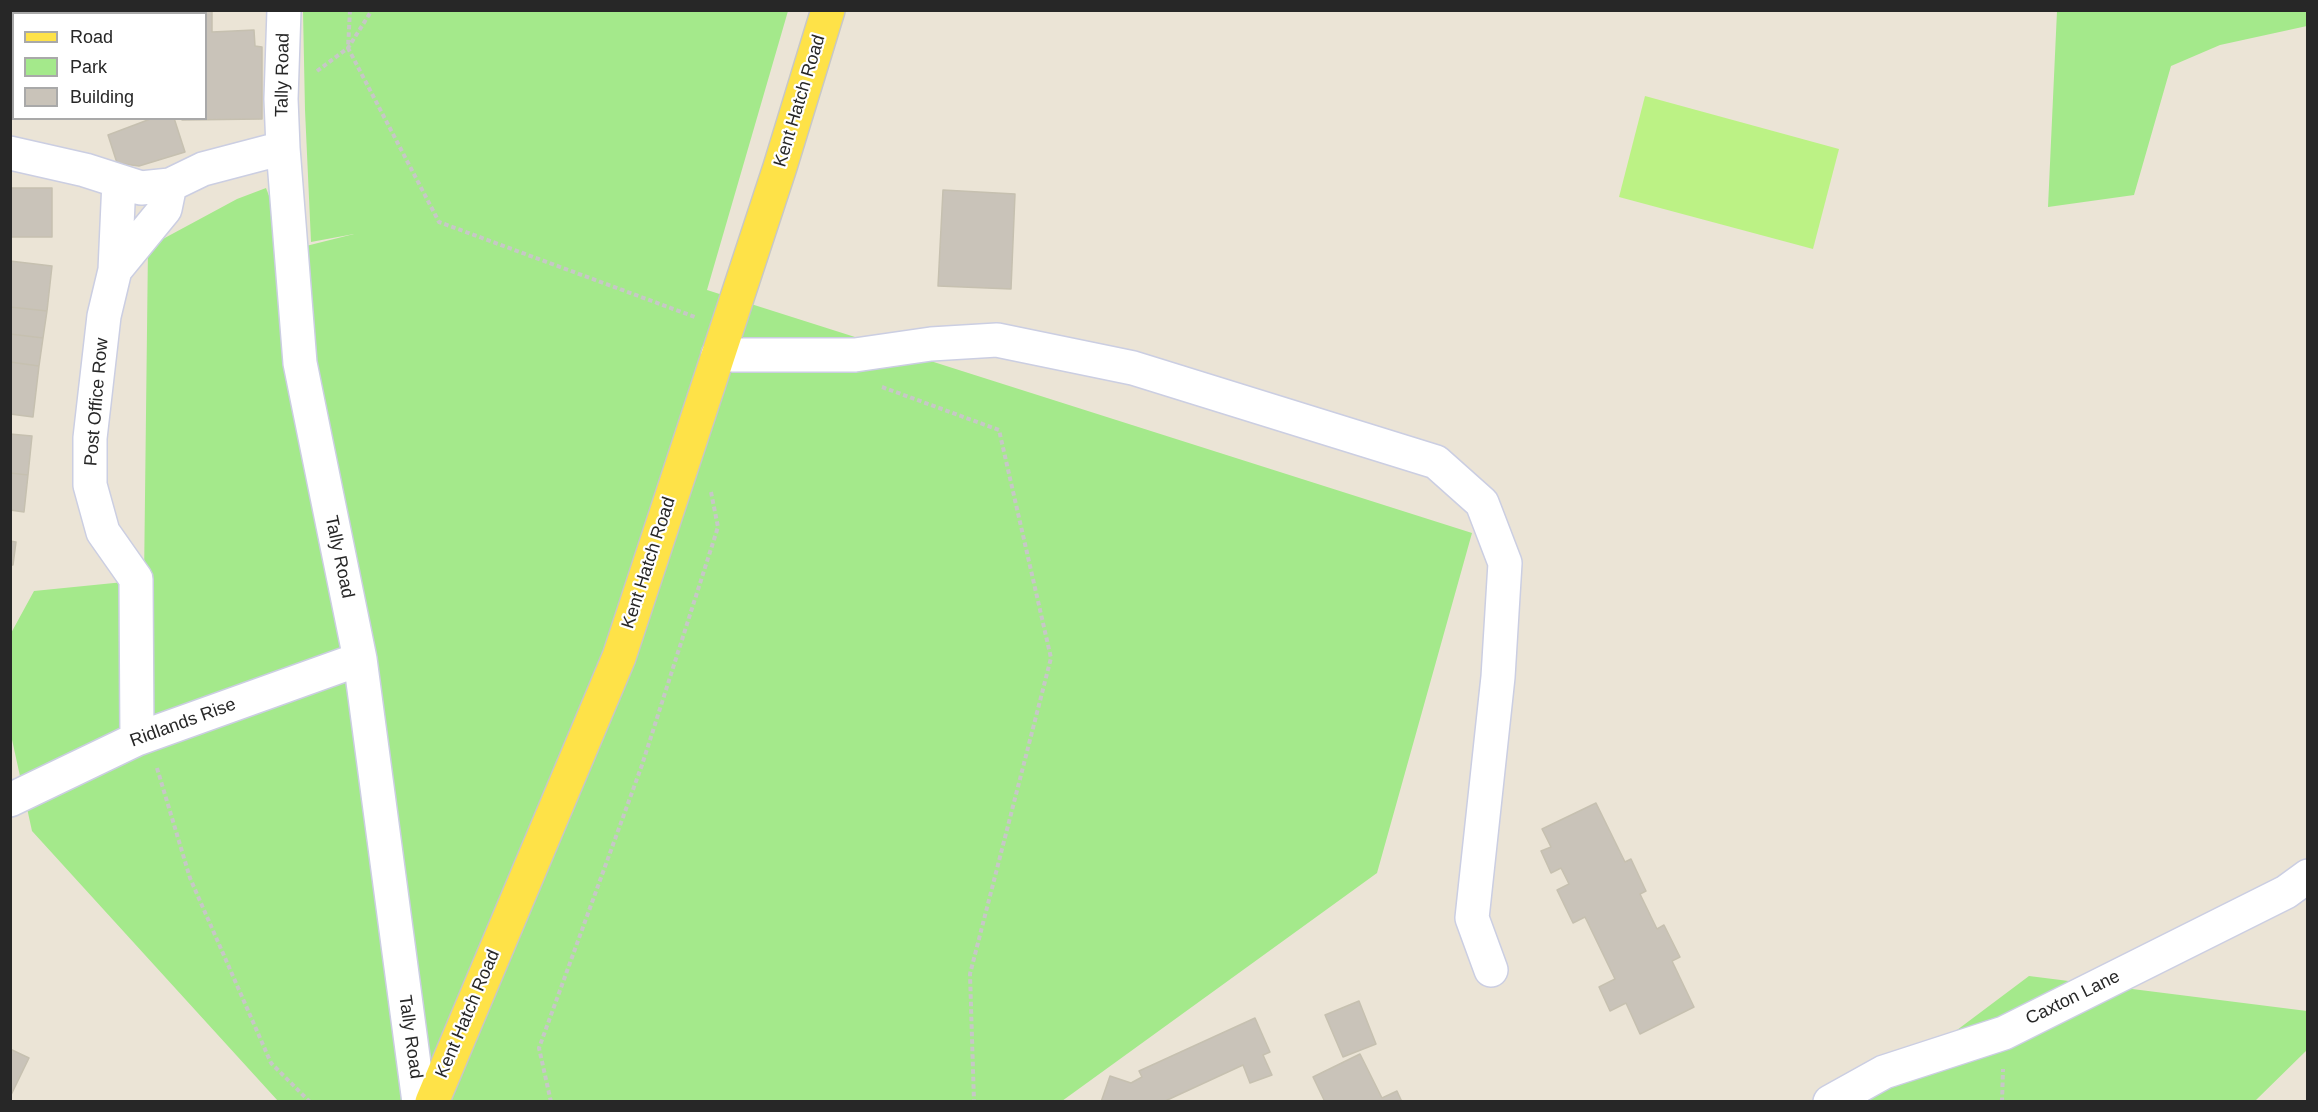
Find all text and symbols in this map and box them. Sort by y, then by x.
legend [12,12,207,120]
text: Road [70,27,113,47]
street label: Kent Hatch Road [770,32,830,170]
street label: Tally Road [271,33,295,117]
text: Park [70,57,107,77]
text: Building [70,87,134,107]
street label: Post Office Row [81,337,113,467]
street label: Kent Hatch Road [618,494,680,632]
street label: Tally Road [320,514,358,600]
street label: Ridlands Rise [127,694,239,752]
street label: Kent Hatch Road [431,947,505,1081]
street label: Caxton Lane [2022,966,2124,1030]
street label: Tally Road [393,994,427,1080]

